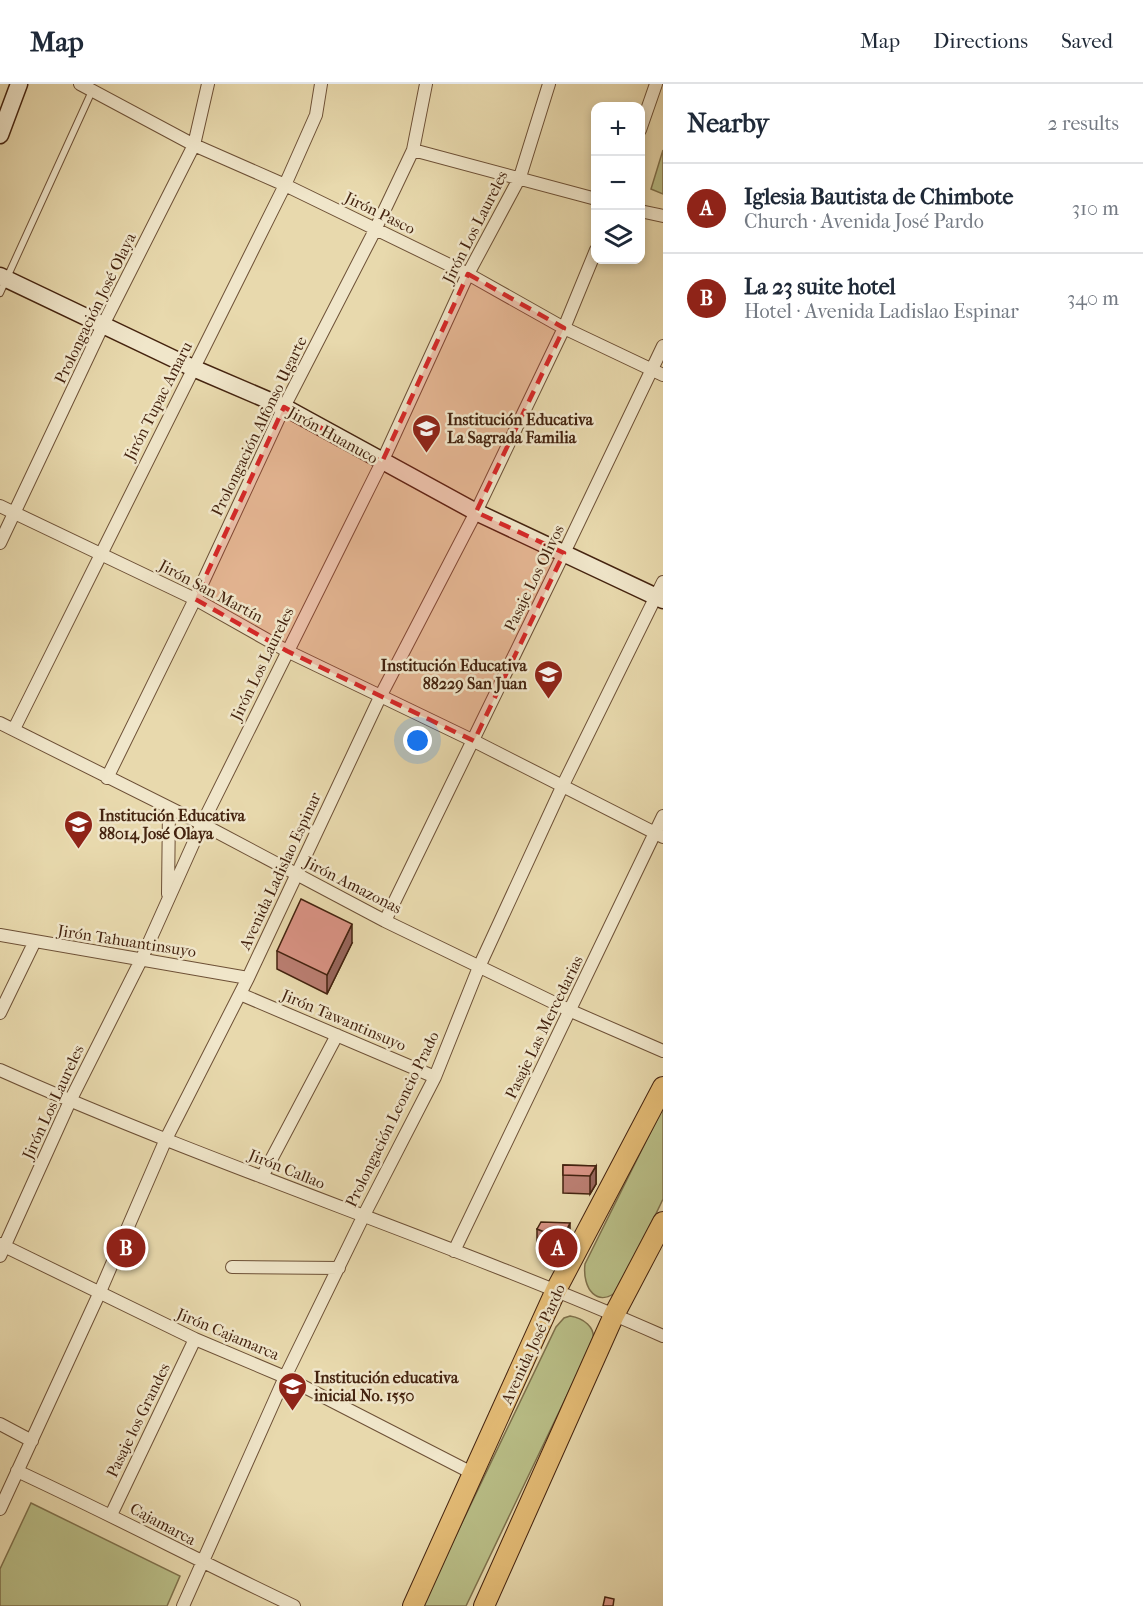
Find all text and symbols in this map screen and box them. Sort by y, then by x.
text: Map [30,25,84,58]
text: Map [860,29,900,53]
text: Directions [933,29,1028,53]
text: Saved [1061,29,1113,53]
map controls [591,102,645,264]
button: + [591,102,645,156]
text: Nearby [687,108,769,139]
text: 2 results [1048,112,1119,135]
button: − [591,156,645,210]
street label: Jirón Los Laureles [437,167,512,288]
text: Iglesia Bautista de Chimbote [744,184,1013,210]
street label: Jirón Pasco [340,187,418,238]
text: A [700,197,713,220]
text: 310 m [1072,197,1119,220]
button: layers [591,210,645,264]
text: Church · Avenida José Pardo [744,210,984,233]
street label: Prolongación José Olaya [50,229,140,386]
text: La 23 suite hotel [744,274,896,300]
text: B [700,287,713,310]
text: 340 m [1067,287,1119,310]
text: Hotel · Avenida Ladislao Espinar [744,300,1019,323]
street label: Prolongación Alfonso Ugarte [207,333,311,519]
street label: Jirón Tupac Amaru [119,338,196,465]
street label: Jirón Huanuco [283,401,381,468]
place label: Institución Educativa La Sagrada Familia [447,410,594,448]
school or university icon: Institución Educativa La Sagrada Familia [410,412,442,454]
street label: Pasaje Los Olivos [500,522,568,634]
street label: Jirón San Martín [154,555,267,627]
street label: Jirón Los Laureles [225,604,298,726]
place label: Institución Educativa 88229 San Juan [381,656,528,694]
school or university icon: Institución Educativa 88229 San Juan [532,658,564,700]
your location [403,726,432,755]
street label: Avenida Ladislao Espinar [235,789,325,954]
place label: Institución Educativa 88014 José Olaya [99,806,246,844]
school or university icon: Institución Educativa 88014 José Olaya [62,808,94,850]
street label: Jirón Amazonas [299,851,405,918]
street label: Jirón Tahuantinsuyo [54,920,198,961]
street label: Pasaje Las Mercedarias [501,952,587,1102]
street label: Jirón Tawantinsuyo [277,984,409,1055]
street label: Prolongación Leoncio Prado [341,1028,443,1210]
street label: Jirón Los Laureles [17,1042,88,1164]
street label: Jirón Callao [244,1144,328,1193]
pin: B [106,1226,146,1270]
pin: A [538,1226,578,1270]
street label: Avenida José Pardo [496,1281,569,1408]
street label: Jirón Cajamarca [172,1303,283,1364]
street label: Pasaje los Grandes [102,1360,174,1480]
place label: Institución educativa inicial No. 1550 [313,1368,459,1405]
school or university icon: Institución educativa inicial No. 1550 [277,1370,309,1412]
street label: Cajamarca [127,1499,200,1549]

